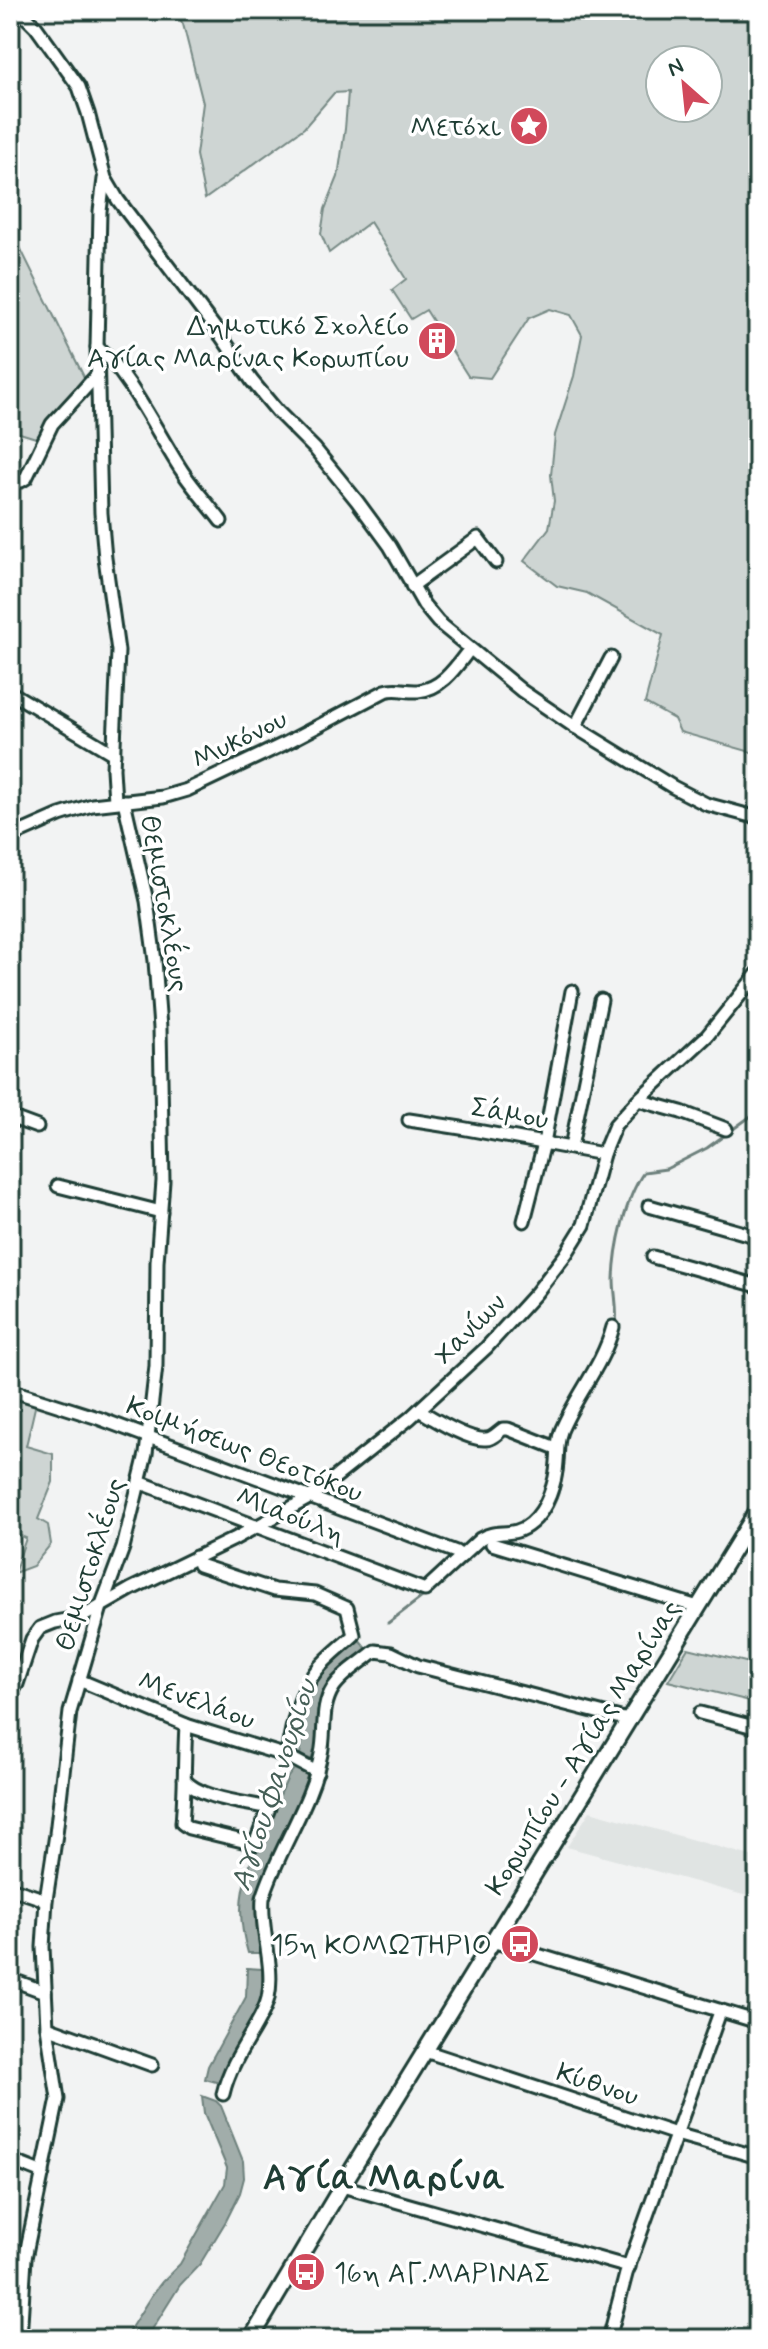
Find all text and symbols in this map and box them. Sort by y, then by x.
north arrow [644,44,724,124]
text: N [663,52,689,84]
place icon: Μετόχι [508,105,550,147]
place label: Μετόχι [410,110,502,147]
place label: Δημοτικό Σχολείο Αγίας Μαρίνας Κορωπίου [87,309,409,378]
building icon: Δημοτικό Σχολείο Αγίας Μαρίνας Κορωπίου [416,320,458,362]
street label: Μυκόνου [186,701,294,779]
street label: Θεμιστοκλέους [130,812,197,995]
street label: Σάμου [468,1089,551,1139]
street label: Χανίων [427,1286,515,1374]
street label: Κοιμήσεως Θεοτόκου [121,1388,368,1513]
street label: Θεμιστοκλέους [47,1474,135,1656]
street label: Μιαούλη [230,1479,350,1554]
street label: Κορωπίου - Αγίας Μαρίνας [478,1593,690,1903]
street label: Μενελάου [132,1663,260,1740]
water label: Αγίου Φανουρίου [222,1673,328,1896]
bus stop icon: 15η ΚΟΜΩΤΗΡΙΟ [499,1923,541,1965]
place label: 15η ΚΟΜΩΤΗΡΙΟ [271,1928,492,1965]
street label: Κύθνου [551,2055,643,2116]
district label: Αγία Μαρίνα [263,2156,507,2203]
bus stop icon: 16η ΑΓ.ΜΑΡΙΝΑΣ [285,2251,327,2293]
place label: 16η ΑΓ.ΜΑΡΙΝΑΣ [334,2256,551,2293]

